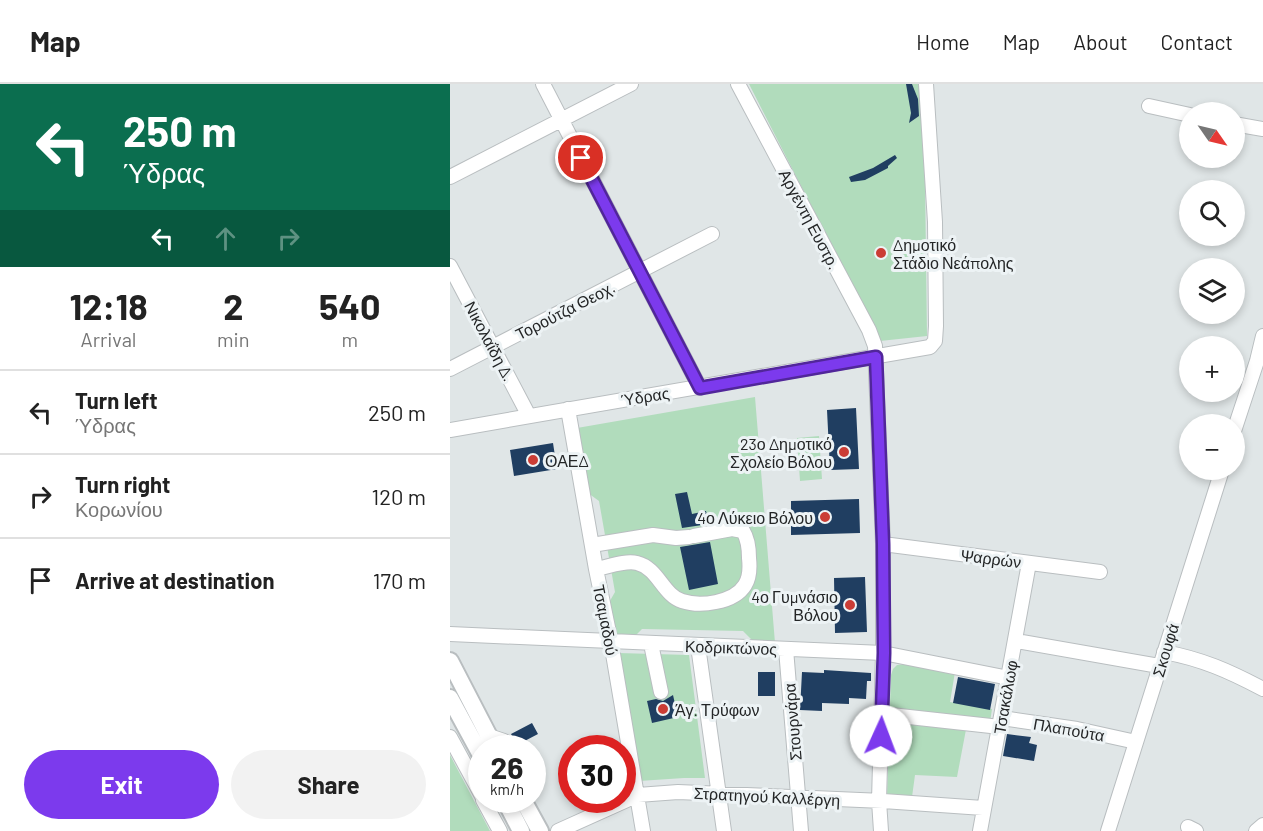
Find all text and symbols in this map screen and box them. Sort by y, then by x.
text: Map [30,24,81,58]
text: Home [916,29,970,54]
text: Map [1003,29,1040,54]
text: About [1073,29,1128,54]
text: Contact [1161,29,1233,54]
north arrow [1179,102,1245,168]
map controls [1179,102,1245,480]
text: 250 m [123,105,237,155]
icon: left [24,108,102,186]
pin [555,132,606,183]
icon: arrive [564,141,597,174]
text: Ύδρας [123,156,205,188]
street label: Αργέντη Ευστρ. [776,166,844,272]
button: search [1179,180,1245,246]
icon: left [146,222,179,255]
icon: ahead [209,222,242,255]
icon: right [272,222,305,255]
place label: Δημοτικό Στάδιο Νεάπολης [893,235,1014,272]
marker: Δημοτικό Στάδιο Νεάπολης [874,246,888,260]
button: layers [1179,258,1245,324]
street label: Τορούτζα Θεοχ. [512,277,618,344]
text: 12:18 [69,284,148,327]
text: 2 [223,284,243,327]
text: 540 [319,284,381,327]
street label: Νικολαΐδη Δ. [461,298,519,384]
text: Arrival [81,327,136,351]
text: min [217,327,249,351]
text: m [341,327,358,351]
button: + [1179,336,1245,402]
street label: Ύδρας [619,383,671,409]
text: Turn left [75,387,158,413]
icon: left [24,396,57,429]
text: 250 m [368,399,426,425]
text: Ύδρας [75,413,136,437]
button: − [1179,414,1245,480]
place label: 23ο Δημοτικό Σχολείο Βόλου [730,434,832,471]
marker: 23ο Δημοτικό Σχολείο Βόλου [837,445,851,459]
place label: ΟΑΕΔ [545,451,589,470]
marker: ΟΑΕΔ [526,453,540,467]
text: Turn right [75,471,170,497]
icon: right [24,480,57,513]
text: 120 m [371,483,426,509]
text: Κορωνίου [75,497,163,521]
place label: 4ο Λύκειο Βόλου [697,508,813,527]
marker: 4ο Λύκειο Βόλου [818,510,832,524]
street label: Ψαρρών [960,545,1022,571]
icon: arrive [24,564,57,597]
text: Arrive at destination [75,567,274,593]
text: 170 m [373,567,426,593]
street label: Τσαμαδού [590,583,622,657]
place label: 4ο Γυμνάσιο Βόλου [751,587,838,624]
marker: 4ο Γυμνάσιο Βόλου [843,598,857,612]
street label: Σκουφά [1148,621,1182,679]
street label: Κοδρικτώνος [685,636,778,658]
street label: Τσακάλωφ [989,659,1021,735]
street label: Στουρνάρα [779,683,805,761]
place label: Άγ. Τρύφων [675,700,760,719]
marker: Άγ. Τρύφων [656,702,670,716]
position arrow [849,704,913,768]
street label: Πλαπούτα [1032,713,1106,745]
speed limit sign: 30 [558,735,636,813]
text: 26 [491,749,523,785]
button: Exit [24,750,219,819]
button: Share [231,750,426,819]
text: km/h [490,780,524,798]
street label: Στρατηγού Καλλέργη [693,783,841,809]

